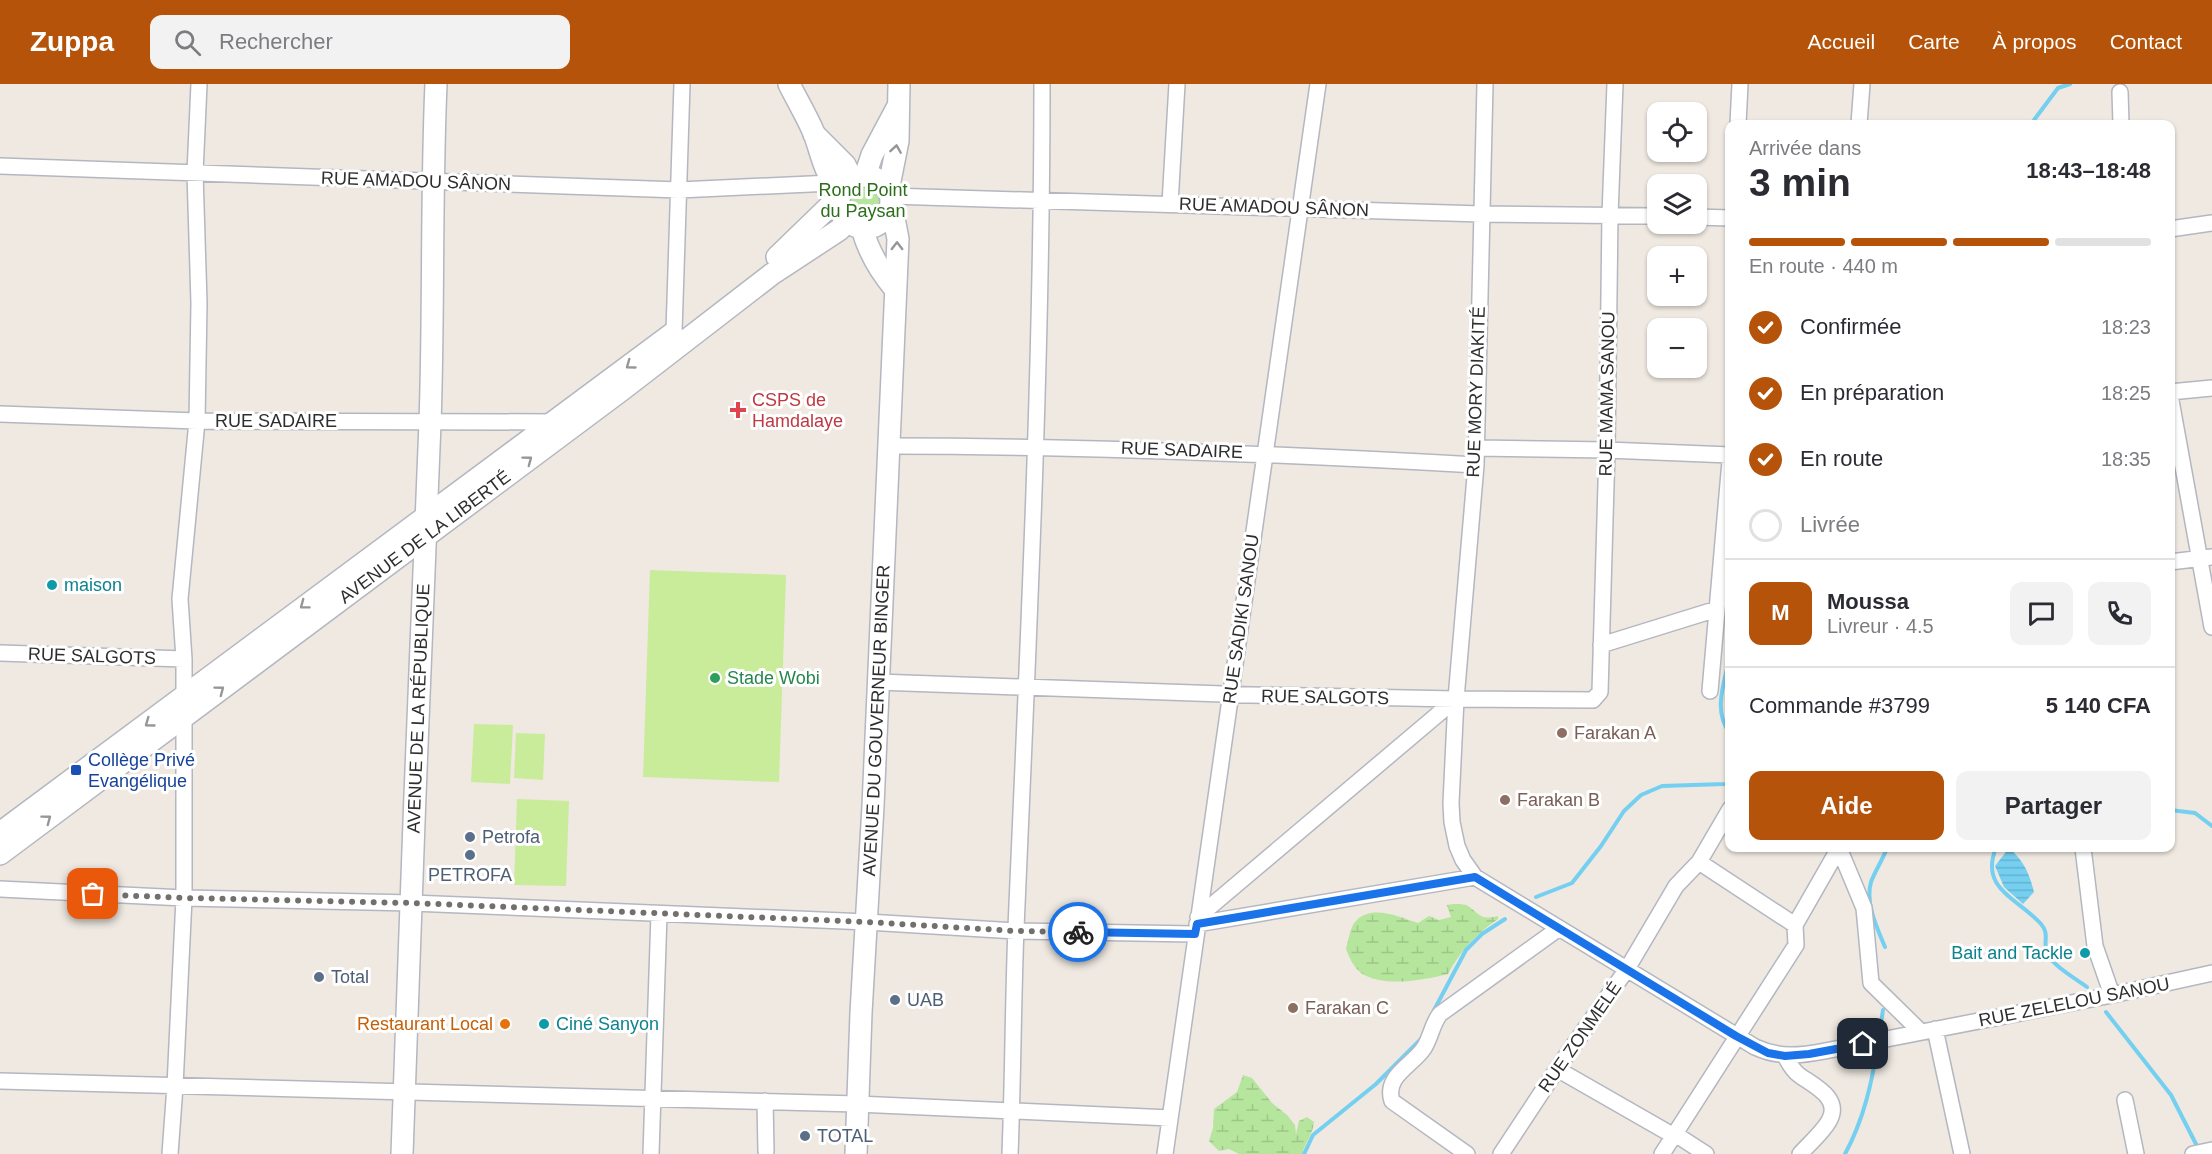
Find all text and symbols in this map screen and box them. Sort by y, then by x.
search box [150,15,570,69]
text: Zuppa [30,26,114,57]
icon: search [171,26,204,59]
text: Rechercher [219,29,333,54]
text: Accueil [1808,30,1875,53]
text: Carte [1908,30,1960,53]
text: À propos [1993,30,2077,53]
text: Contact [2110,30,2182,53]
map controls [1647,102,1707,378]
button: locate [1647,102,1707,162]
text: Arrivée dans [1749,137,1861,159]
one-way arrow [890,144,902,153]
text: 18:43–18:48 [2026,158,2151,183]
text: 3 min [1749,161,1851,204]
street label: RUE AMADOU SÂNON [321,168,511,194]
button: layers [1647,174,1707,234]
park label: Rond Point du Paysan [818,180,908,221]
street label: RUE AMADOU SÂNON [1179,194,1369,220]
one-way arrow [891,241,903,250]
button: + [1647,246,1707,306]
text: En route · 440 m [1749,255,1898,277]
street label: RUE MORY DIAKITÉ [1463,306,1489,478]
street label: RUE MAMA SANOU [1596,311,1618,477]
icon: check [1749,311,1782,344]
text: Confirmée [1800,314,1901,339]
text: 18:23 [2101,316,2151,338]
button: − [1647,318,1707,378]
one-way arrow [626,358,637,369]
icon: check [1749,377,1782,410]
text: En préparation [1800,380,1944,405]
text: 18:25 [2101,382,2151,404]
place label: CSPS de Hamdalaye [752,390,843,431]
marker: CSPS de Hamdalaye [729,401,747,419]
street label: RUE SADAIRE [215,411,337,431]
street label: RUE SADAIRE [1121,438,1243,462]
icon: check [1749,443,1782,476]
text: En route [1800,446,1883,471]
text: 18:35 [2101,448,2151,470]
one-way arrow [521,457,532,468]
street label: AVENUE DE LA LIBERTÉ [335,467,514,607]
text: Livrée [1800,512,1860,537]
street label: RUE SADIKI SANOU [1219,533,1263,705]
street label: AVENUE DU GOUVERNEUR BINGER [859,564,894,877]
place label: maison [64,575,122,595]
marker: maison [45,578,59,592]
button: chat [2010,582,2073,645]
button: phone [2088,582,2151,645]
street label: AVENUE DE LA RÉPUBLIQUE [404,583,433,834]
text: Moussa [1827,589,1909,614]
one-way arrow [300,598,311,609]
text: M [1771,600,1790,625]
text: Livreur · 4.5 [1827,615,1934,637]
street label: RUE SALGOTS [28,644,156,668]
place label: Stade Wobi [727,668,820,688]
marker: Stade Wobi [708,671,722,685]
one-way arrow [213,686,224,697]
street label: RUE SALGOTS [1261,686,1389,708]
text: Commande #3799 [1749,693,1930,718]
text: 5 140 CFA [2046,693,2151,718]
one-way arrow [144,716,155,727]
place label: Farakan A [1574,723,1656,743]
marker: Farakan A [1555,726,1569,740]
place label: Collège Privé Evangélique [88,750,195,791]
marker: Collège Privé Evangélique [69,763,83,777]
button: Aide [1749,771,1944,840]
button: Partager [1956,771,2151,840]
place label: Farakan B [1517,790,1600,810]
marker: Farakan B [1498,793,1512,807]
one-way arrow [40,816,51,827]
place label: Petrofa [482,827,541,847]
marker: Petrofa [463,830,477,844]
marker: PETROFA [463,848,477,862]
place label: PETROFA [428,865,512,885]
pin [67,868,118,919]
icon: bag [76,877,109,910]
courier [1048,902,1108,962]
icon: bike [1062,916,1095,949]
place label: Bait and Tackle [1951,943,2073,963]
marker: Bait and Tackle [2078,946,2092,960]
place label: Total [331,967,369,987]
marker: Total [312,970,326,984]
street label: RUE ZELELOU SANOU [1977,974,2171,1030]
street label: RUE ZONMELÉ [1535,978,1625,1096]
place label: UAB [907,990,944,1010]
marker: UAB [888,993,902,1007]
place label: Farakan C [1305,998,1389,1018]
marker: Farakan C [1286,1001,1300,1015]
place label: Restaurant Local [357,1014,493,1034]
place label: Ciné Sanyon [556,1014,659,1034]
marker: Restaurant Local [498,1017,512,1031]
marker: Ciné Sanyon [537,1017,551,1031]
pin [1837,1018,1888,1069]
icon: home [1846,1027,1879,1060]
place label: TOTAL [817,1126,873,1146]
marker: TOTAL [798,1129,812,1143]

